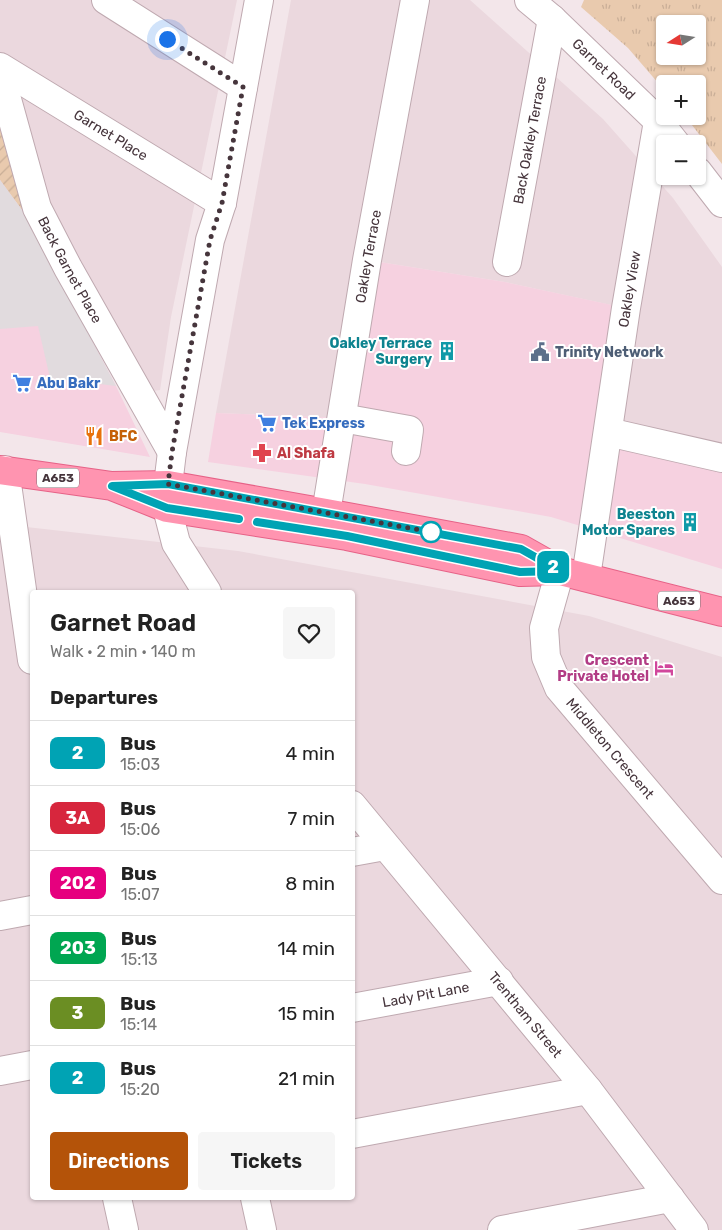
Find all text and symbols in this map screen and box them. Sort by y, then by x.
north arrow [656,15,706,65]
map controls [656,15,706,185]
your location [155,27,180,52]
street label: Garnet Road [569,35,639,103]
street label: Back Oakley Terrace [509,75,550,205]
button: + [656,75,706,125]
street label: Garnet Place [71,106,151,164]
button: − [656,135,706,185]
street label: Oakley Terrace [352,208,385,304]
street label: Back Garnet Place [34,213,106,326]
street label: Oakley View [615,250,644,329]
place label: Oakley Terrace Surgery [330,335,433,368]
building icon: Oakley Terrace Surgery [436,340,458,362]
public building icon: Trinity Network [529,341,551,363]
place label: Trinity Network [555,344,664,361]
supermarket icon: Abu Bakr [11,372,33,394]
place label: Abu Bakr [37,375,101,392]
supermarket icon: Tek Express [256,412,278,434]
place label: Tek Express [282,415,365,432]
restaurant icon: BFC [83,425,105,447]
place label: BFC [109,428,137,445]
pharmacy icon: Al Shafa [251,442,273,464]
place label: Al Shafa [277,445,335,462]
road number: A653 [37,468,79,488]
place label: Beeston Motor Spares [582,506,675,539]
building icon: Beeston Motor Spares [679,511,701,533]
unlabelled marker [420,521,442,543]
line badge: 2 [537,551,569,583]
text: 2 [547,556,559,578]
road number: A653 [658,592,700,610]
button: heart [283,607,335,659]
text: Garnet Road [50,609,196,637]
text: Walk · 2 min · 140 m [50,642,196,661]
place label: Crescent Private Hotel [557,652,649,685]
hotel icon: Crescent Private Hotel [653,657,675,679]
text: Departures [50,686,158,709]
street label: Middleton Crescent [563,694,658,803]
text: Bus [120,732,156,755]
text: 2 [72,742,83,764]
text: 4 min [286,742,335,765]
text: 15:03 [120,755,160,774]
text: Bus [120,797,156,820]
text: 3A [65,807,90,829]
text: 7 min [288,807,335,830]
text: 15:06 [120,820,160,839]
text: Bus [121,862,157,885]
text: 202 [60,872,96,894]
text: 8 min [285,872,335,895]
text: 15:07 [121,885,159,904]
text: Bus [121,927,157,950]
text: 203 [60,937,96,959]
text: 14 min [277,937,335,960]
text: 15:13 [121,950,158,969]
street label: Trentham Street [485,968,566,1061]
street label: Lady Pit Lane [381,978,471,1011]
text: Bus [120,992,156,1015]
text: 3 [72,1002,83,1024]
text: 15 min [278,1002,335,1025]
text: 15:14 [120,1015,157,1034]
text: Bus [120,1057,156,1080]
text: 2 [72,1067,83,1089]
text: 21 min [278,1067,335,1090]
text: 15:20 [120,1080,160,1099]
button: Directions [50,1132,188,1190]
button: Tickets [198,1132,335,1190]

